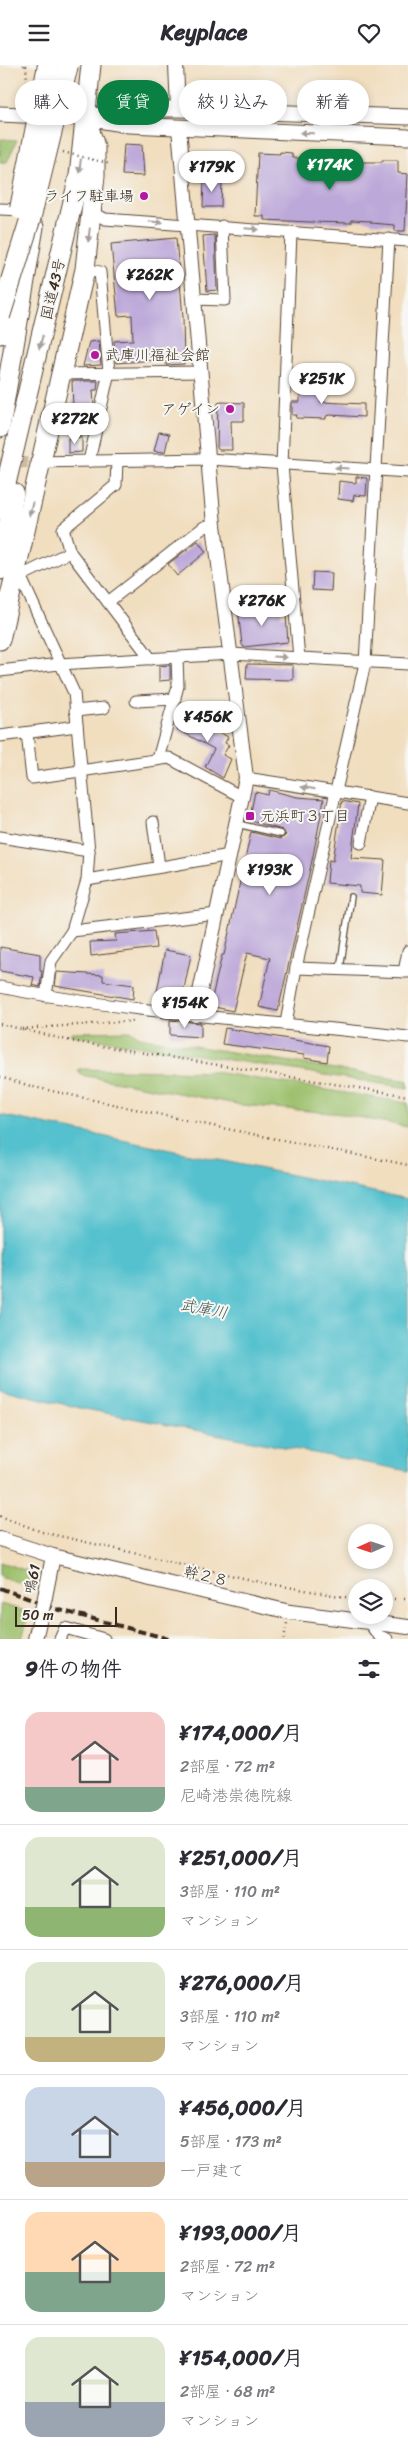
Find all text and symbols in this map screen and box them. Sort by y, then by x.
text: Keyplace [161,13,247,52]
icon: menu [25,19,53,47]
icon: heart [355,19,383,47]
chip: 購入 [15,80,87,125]
chip: 賃貸 [97,80,169,125]
chip: 絞り込み [179,80,287,125]
chip: 新着 [297,80,369,125]
one-way arrow [299,128,315,136]
pin: ¥174K [295,149,365,191]
text: ¥174K [308,150,352,179]
pin: ¥179K [177,151,247,193]
text: ¥179K [190,152,234,181]
one-way arrow [76,158,84,174]
place label: ライフ駐車場 [45,183,134,209]
marker: ライフ駐車場 [138,190,150,202]
one-way arrow [148,219,164,227]
one-way arrow [244,225,260,233]
one-way arrow [85,227,93,243]
street label: 国道43号 [33,256,73,322]
pin: ¥262K [115,259,185,301]
text: ¥262K [127,260,173,289]
one-way arrow [37,334,45,349]
place label: 武庫川福祉会館 [105,342,210,368]
marker: 武庫川福祉会館 [89,349,101,361]
pin: ¥251K [287,363,357,405]
text: ¥251K [300,364,344,393]
place label: アゲイン [161,396,220,422]
pin: ¥272K [40,403,110,445]
marker: アゲイン [224,403,236,415]
text: ¥272K [52,404,98,433]
one-way arrow [334,464,350,472]
one-way arrow [26,502,34,518]
pin: ¥276K [227,585,297,627]
text: ¥276K [239,586,285,615]
one-way arrow [272,654,288,662]
pin: ¥456K [173,701,243,743]
text: ¥456K [184,702,232,731]
one-way arrow [299,783,315,791]
place label: 元浜町３丁目 [260,803,350,829]
marker: 元浜町３丁目 [244,810,256,822]
pin: ¥193K [235,853,305,896]
text: ¥193K [248,855,292,884]
pin: ¥154K [150,987,220,1029]
text: ¥154K [162,988,208,1017]
water label: 武庫川 [178,1290,230,1327]
north arrow [348,1524,392,1569]
map controls [348,1524,393,1624]
street label: 幹２８ [181,1558,231,1594]
street label: 鳴61 [16,1562,48,1596]
button: layers [348,1579,393,1624]
text: 50 m [22,1603,54,1628]
scale bar [15,1604,118,1627]
text: 9件の物件 [25,1650,122,1688]
icon: filters [355,1655,383,1683]
text: ¥174,000/月 [180,1714,303,1752]
icon: home [65,1732,125,1792]
text: 2部屋 · 72 m² [180,1752,275,1781]
text: 尼崎港崇徳院線 [180,1781,292,1810]
text: ¥251,000/月 [180,1839,303,1877]
icon: home [65,1857,125,1917]
text: 3部屋 · 110 m² [180,1877,280,1906]
text: マンション [180,1906,259,1935]
text: ¥276,000/月 [180,1964,305,2002]
icon: home [65,1982,125,2042]
text: 3部屋 · 110 m² [180,2002,280,2031]
text: マンション [180,2031,259,2060]
text: ¥456,000/月 [180,2089,306,2127]
icon: home [65,2107,125,2167]
text: 5部屋 · 173 m² [180,2127,282,2156]
text: 一戸建て [180,2156,244,2185]
text: ¥193,000/月 [180,2214,302,2252]
icon: home [65,2232,125,2292]
text: 2部屋 · 72 m² [180,2252,275,2281]
text: マンション [180,2281,259,2310]
text: ¥154,000/月 [180,2339,304,2377]
icon: home [65,2357,125,2417]
text: 2部屋 · 68 m² [180,2377,275,2406]
text: マンション [180,2406,259,2435]

